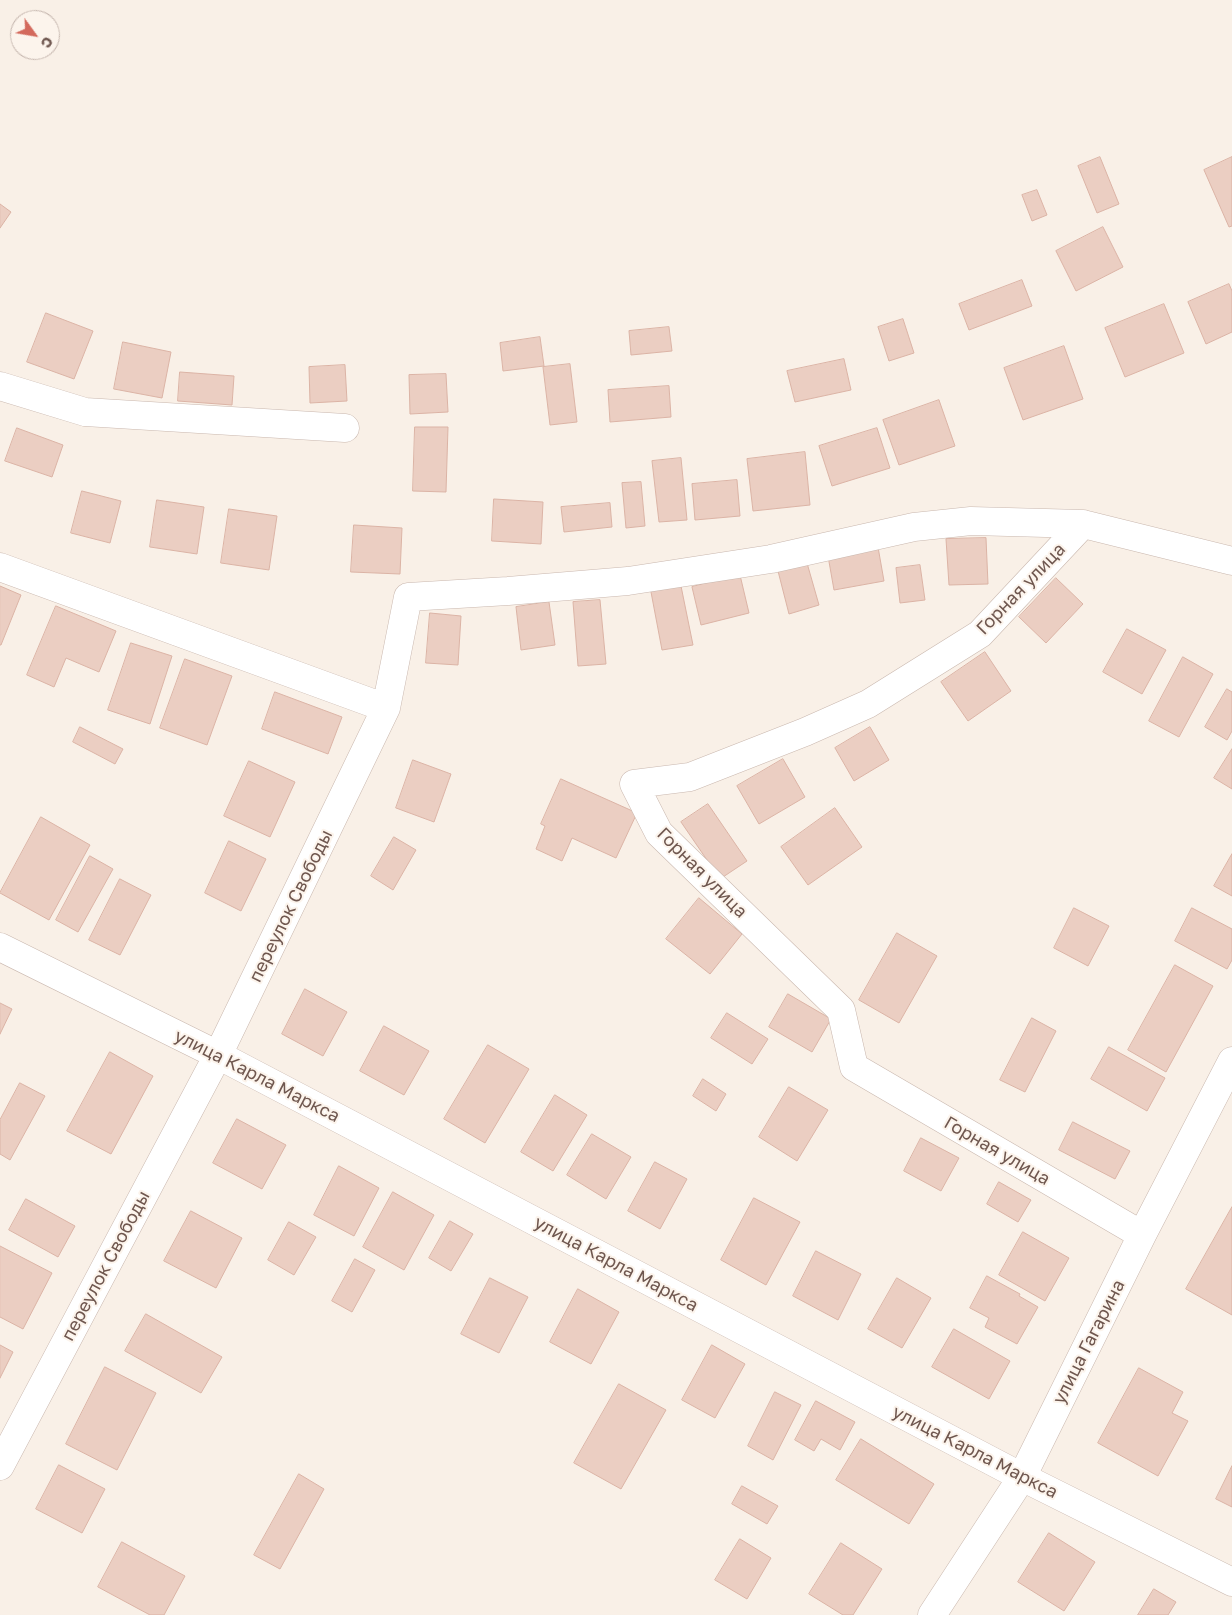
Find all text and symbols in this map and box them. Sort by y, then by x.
north arrow [10,10,60,60]
text: С [37,34,57,51]
street label: Горная улица [972,539,1070,639]
street label: Горная улица [652,823,752,923]
street label: переулок Свободы [245,826,337,986]
street label: улица Карла Маркса [171,1025,343,1127]
street label: Горная улица [940,1112,1054,1190]
street label: переулок Свободы [57,1187,155,1345]
street label: улица Карла Маркса [530,1212,702,1316]
street label: улица Гагарина [1048,1276,1130,1408]
street label: улица Карла Маркса [889,1401,1061,1503]

